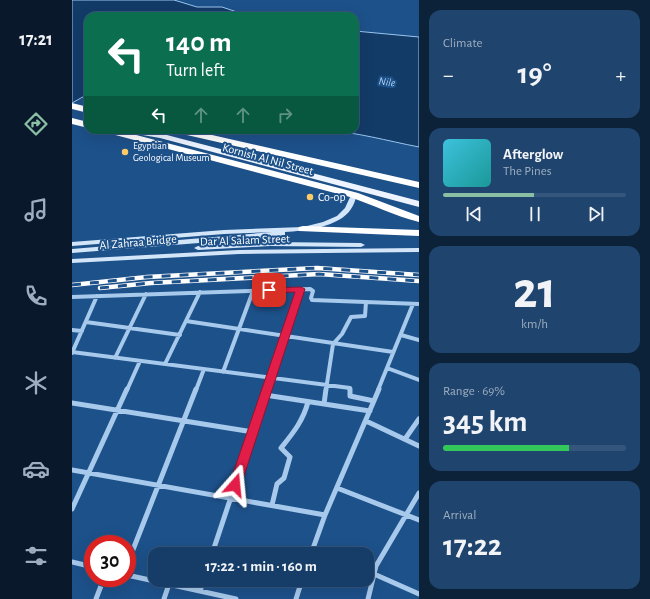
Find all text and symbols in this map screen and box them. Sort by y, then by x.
icon: left [100,28,152,80]
text: 140 m [166,29,232,57]
text: 17:21 [19,31,53,49]
text: Climate [443,37,482,50]
text: 19° [517,59,552,89]
text: Turn left [166,62,225,80]
text: − [443,64,454,86]
text: + [615,64,626,86]
water label: Nile [378,75,396,89]
icon: left [148,104,170,126]
icon: ahead [190,104,212,126]
icon: ahead [232,104,254,126]
icon: right [274,104,296,126]
icon: directions [22,110,50,138]
place label: Egyptian Geological Museum [133,141,210,163]
street label: Kornish Al Nil Street [221,141,315,177]
marker: Egyptian Geological Museum [120,147,130,157]
text: Afterglow [503,147,563,162]
text: The Pines [503,165,552,178]
place label: Co-op [318,191,346,203]
marker: Co-op [305,192,315,202]
icon: music [22,196,50,224]
icon: previous [463,203,485,225]
icon: pause [524,203,546,225]
icon: next [585,203,607,225]
street label: Dar Al Salam Street [200,232,290,248]
street label: Al Zahraa Bridge [99,233,177,251]
text: 21 [513,265,556,317]
pin [252,273,286,307]
icon: arrive [258,279,280,301]
icon: phone [22,282,50,310]
text: km/h [521,318,548,331]
icon: climate [22,369,50,397]
text: Range · 69% [443,385,505,398]
text: 345 km [443,407,528,437]
icon: car [22,455,50,483]
position arrow [214,464,256,506]
text: Arrival [443,509,476,522]
text: 17:22 [443,531,502,561]
speed limit sign: 30 [84,535,136,587]
icon: filters [22,542,50,570]
text: 17:22 · 1 min · 160 m [205,559,317,574]

